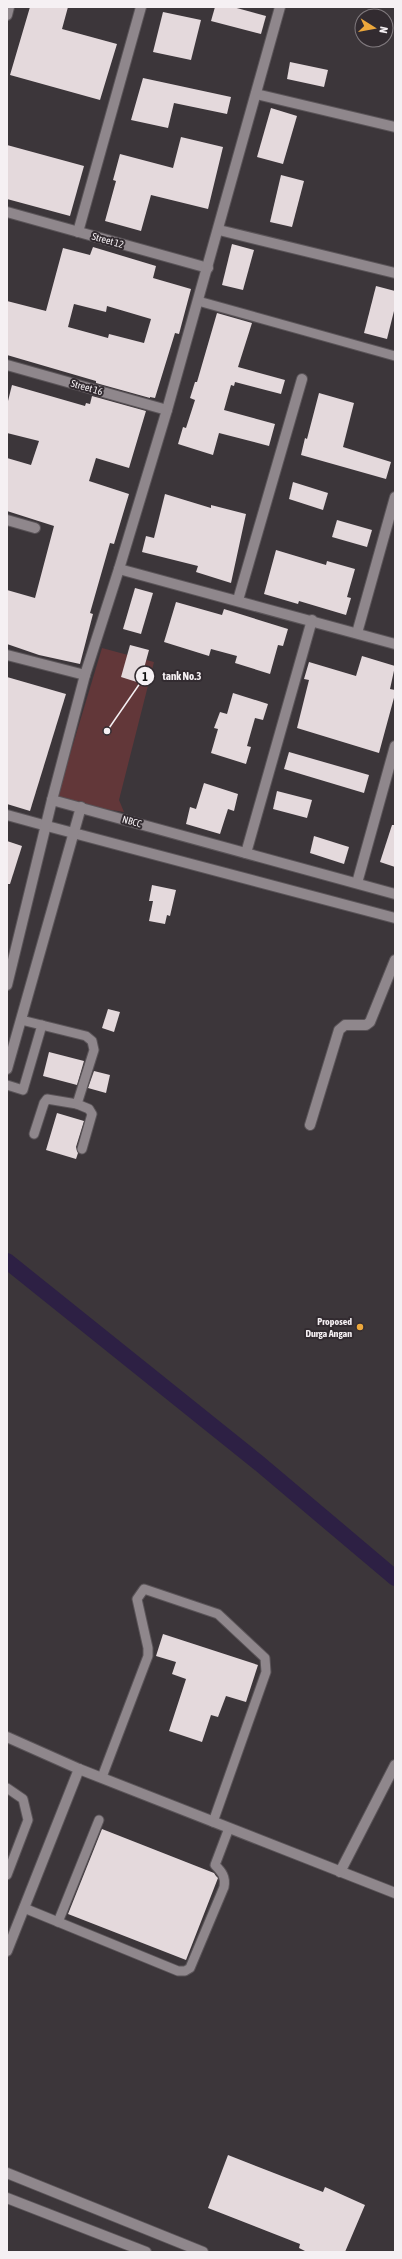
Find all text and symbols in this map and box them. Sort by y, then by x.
north arrow [354,8,394,48]
text: N [377,26,390,34]
street label: Street 12 [91,231,125,250]
street label: Street 16 [70,378,104,397]
callout: tank No.3 [135,665,209,688]
text: 1 [142,670,148,684]
text: tank No.3 [162,670,201,682]
street label: NBCC [121,814,143,830]
place label: Proposed Durga Angan [305,1316,352,1339]
marker: Proposed Durga Angan [355,1322,365,1332]

